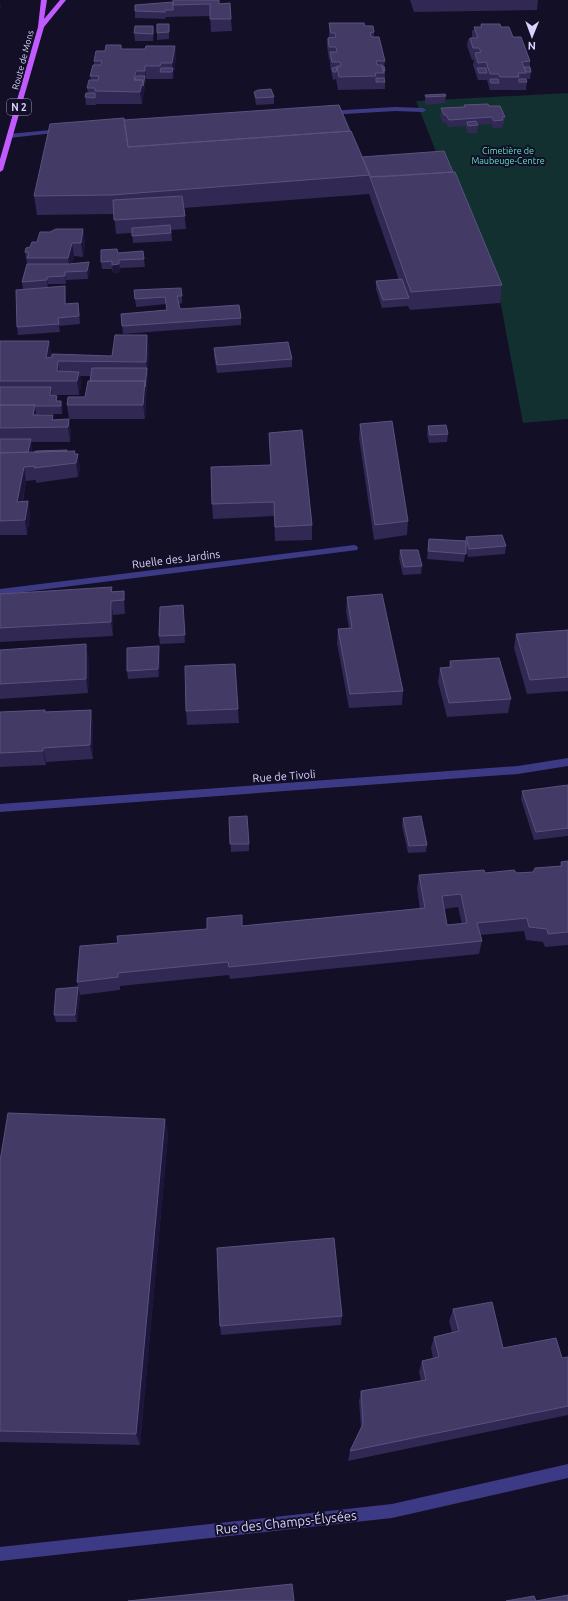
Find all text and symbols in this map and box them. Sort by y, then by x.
north arrow [512,16,552,56]
street label: Route de Mons [10,29,36,91]
text: N [528,40,536,52]
road number: N 2 [7,99,31,115]
park label: Cimetière de Maubeuge-Centre [471,146,545,166]
street label: Ruelle des Jardins [131,548,221,570]
street label: Rue de Tivoli [252,768,316,784]
street label: Rue des Champs-Élysées [215,1507,358,1536]

